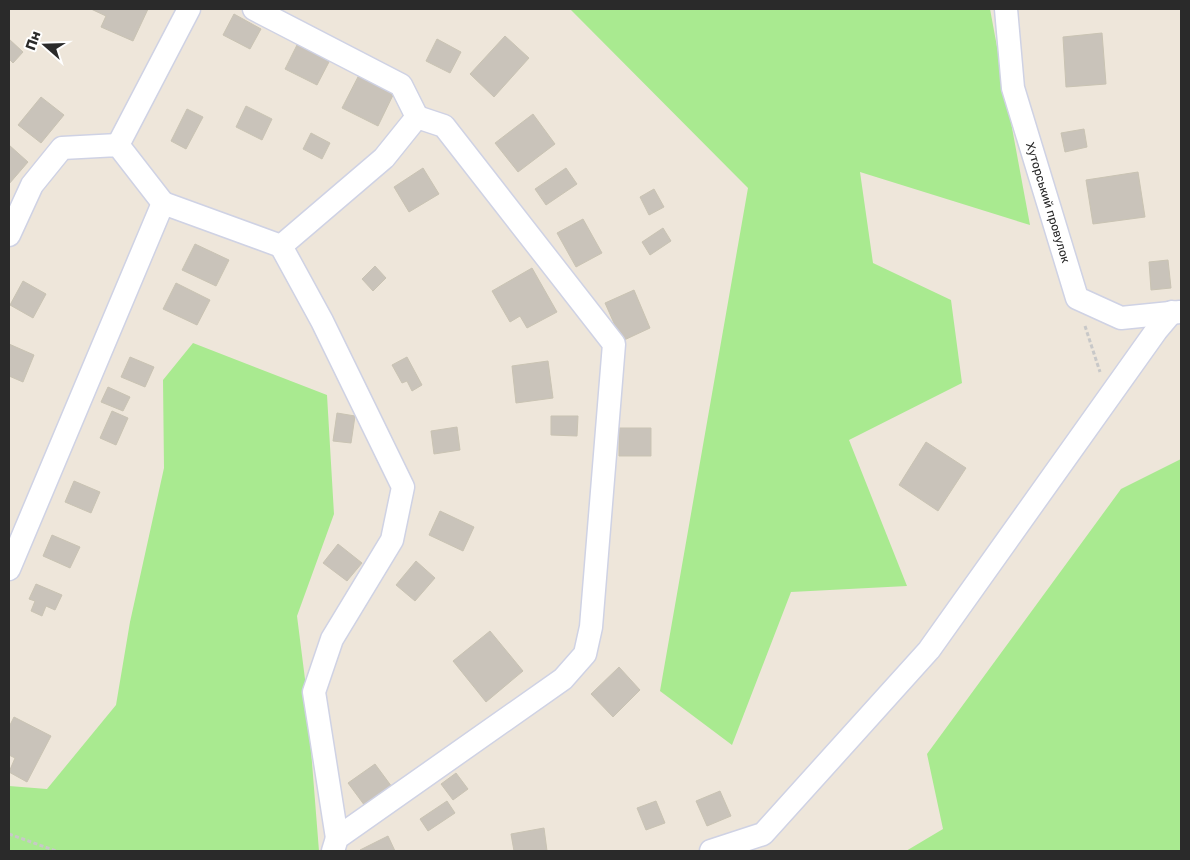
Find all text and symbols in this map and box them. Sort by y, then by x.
north arrow [20,20,70,70]
text: Пн [22,29,45,53]
street label: Хуторський провулок [1023,140,1073,265]

